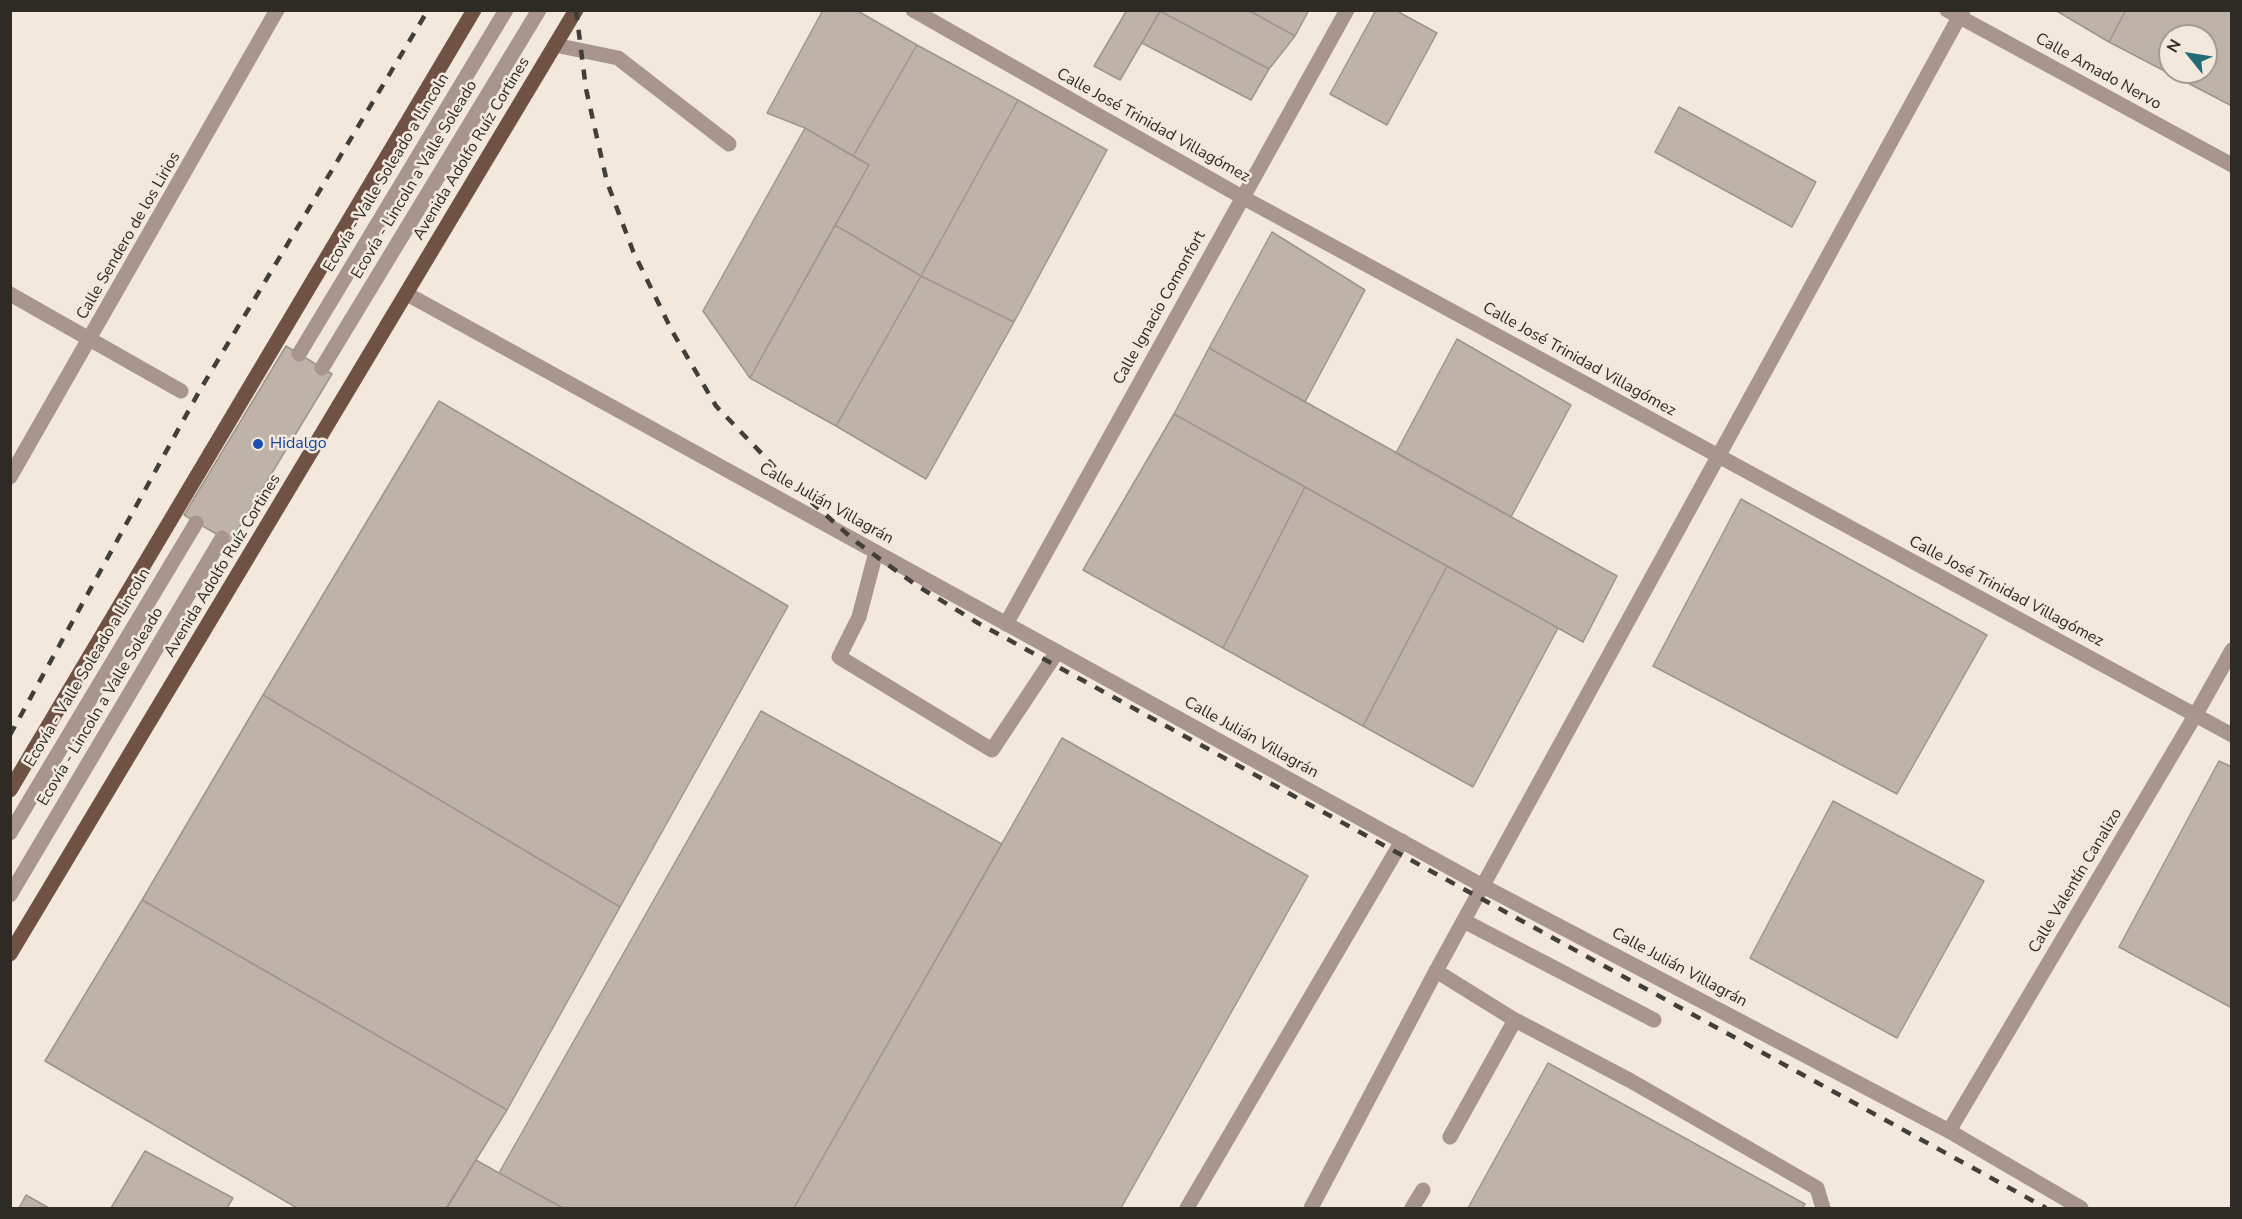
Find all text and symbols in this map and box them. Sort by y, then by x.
north arrow [2158,24,2218,84]
street label: Calle Amado Nervo [2032,29,2164,115]
text: N [2162,35,2187,57]
street label: Avenida Adolfo Ruíz Cortines [410,54,534,244]
street label: Calle José Trinidad Villagómez [1053,65,1253,187]
street label: Ecovía - Valle Soleado a Lincoln [320,70,454,276]
street label: Ecovía - Lincoln a Valle Soleado [348,77,482,283]
street label: Calle Sendero de los Lirios [73,149,185,323]
street label: Calle Ignacio Comonfort [1110,228,1210,388]
street label: Calle José Trinidad Villagómez [1479,299,1679,421]
place label: Hidalgo [270,434,327,454]
marker: Hidalgo [251,437,265,451]
street label: Calle Julián Villagrán [756,459,896,549]
street label: Avenida Adolfo Ruíz Cortines [161,471,285,661]
street label: Calle José Trinidad Villagómez [1905,532,2107,652]
street label: Ecovía - Valle Soleado a Lincoln [21,565,155,771]
street label: Ecovía - Lincoln a Valle Soleado [34,604,168,810]
street label: Calle Julián Villagrán [1181,693,1321,783]
street label: Calle Valentín Canalizo [2025,805,2127,957]
street label: Calle Julián Villagrán [1608,924,1750,1012]

